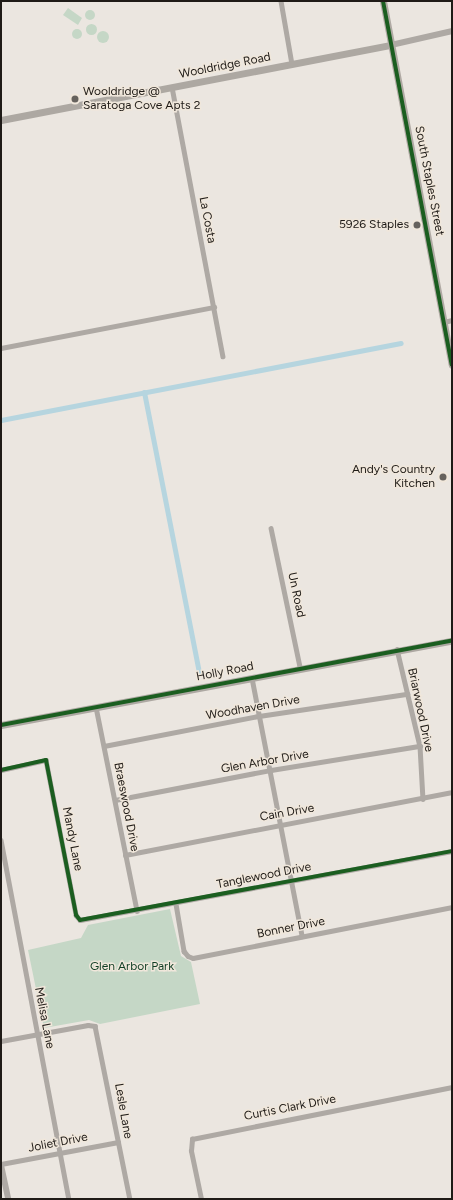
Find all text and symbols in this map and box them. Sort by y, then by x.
street label: Wooldridge Road [178,50,272,82]
place label: Wooldridge @ Saratoga Cove Apts 2 [83,85,200,113]
marker: Wooldridge @ Saratoga Cove Apts 2 [70,94,80,104]
street label: South Staples Street [411,125,447,237]
street label: La Costa [195,195,219,245]
place label: 5926 Staples [339,218,409,232]
marker: 5926 Staples [412,220,422,230]
place label: Andy's Country Kitchen [352,463,435,491]
marker: Andy's Country Kitchen [438,472,448,482]
street label: Un Road [284,571,308,619]
street label: Holly Road [195,659,255,685]
street label: Briarwood Drive [404,667,436,753]
street label: Woodhaven Drive [205,693,301,723]
street label: Glen Arbor Drive [220,747,310,777]
street label: Braeswood Drive [110,761,142,853]
street label: Cain Drive [259,801,315,825]
street label: Mandy Lane [59,806,85,872]
street label: Tanglewood Drive [216,860,312,892]
street label: Bonner Drive [256,914,326,942]
park label: Glen Arbor Park [90,960,174,974]
street label: Melisa Lane [31,986,57,1050]
street label: Lesle Lane [111,1082,135,1140]
street label: Curtis Clark Drive [243,1092,337,1124]
street label: Joliet Drive [27,1130,89,1156]

